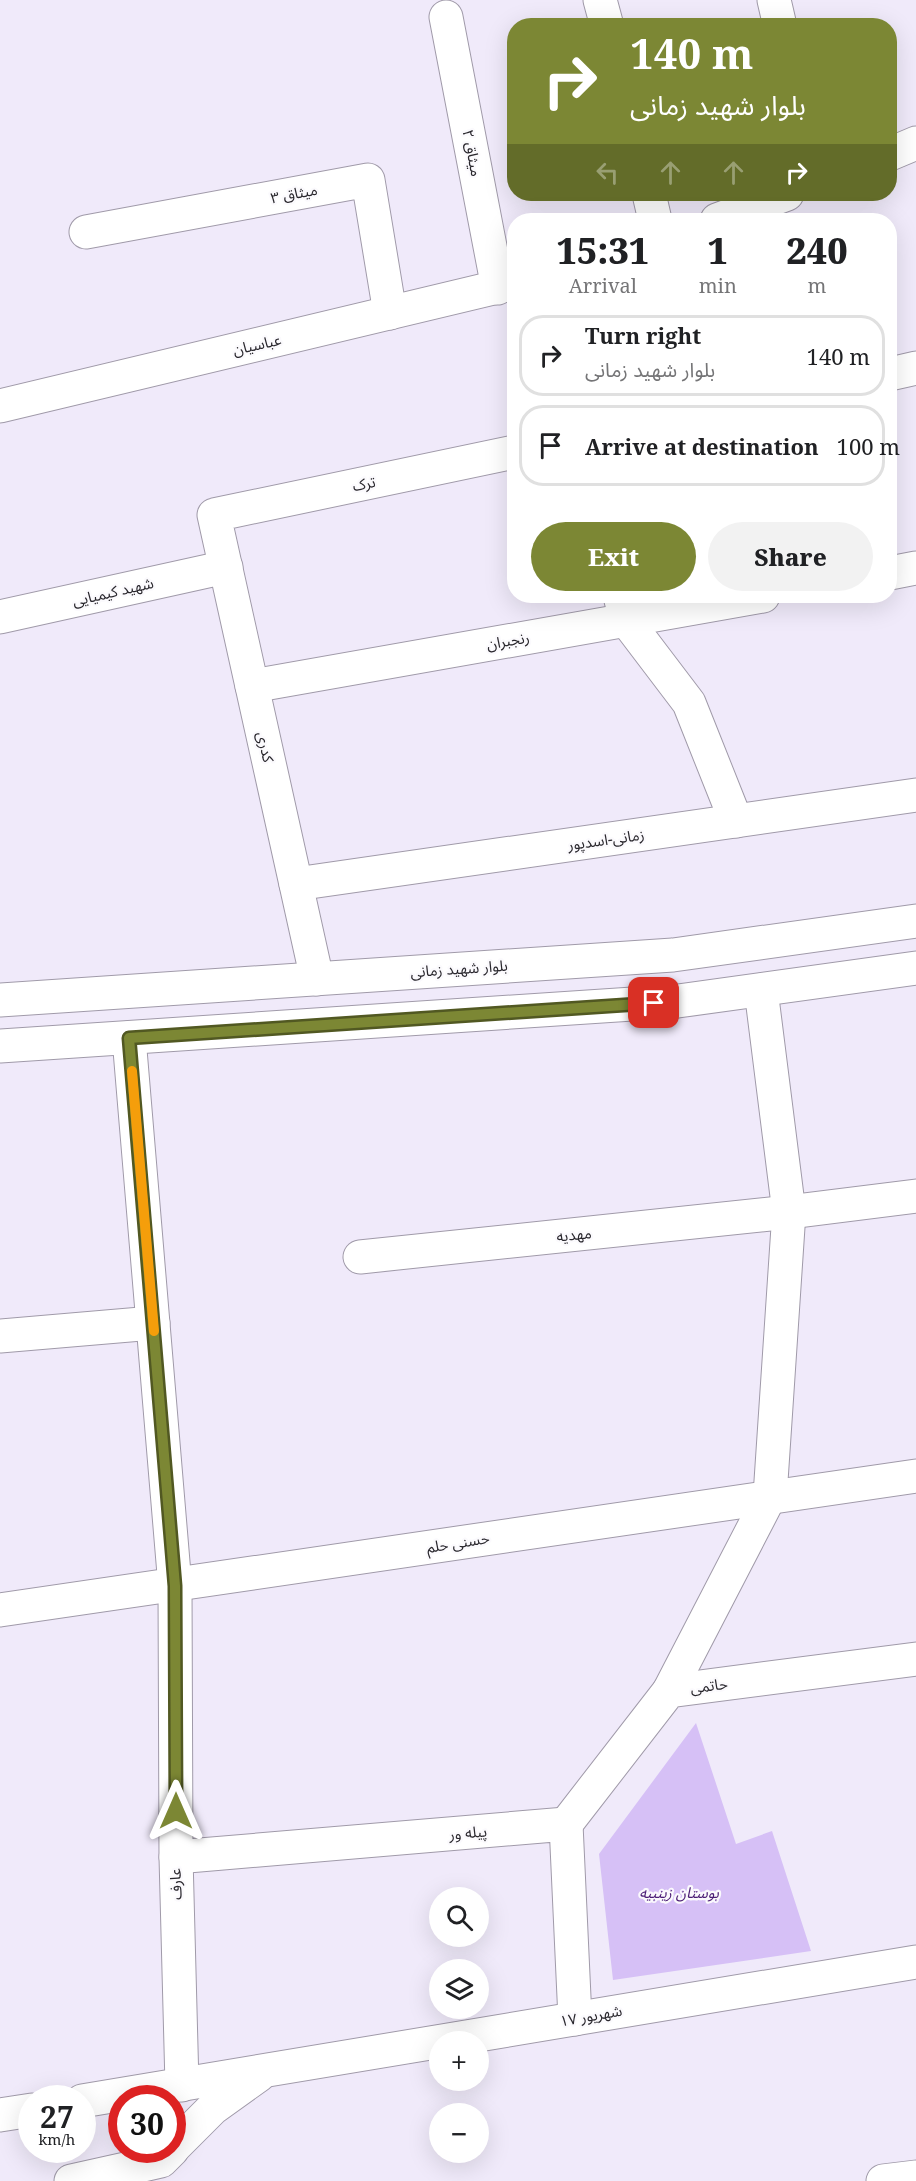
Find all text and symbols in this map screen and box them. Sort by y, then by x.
text: 140 m [630,24,754,81]
icon: right [531,42,609,120]
text: بلوار شهید زمانی [630,86,806,123]
street label: میثاق ۲ [459,128,487,178]
icon: left [591,156,624,189]
icon: ahead [654,156,687,189]
icon: ahead [717,156,750,189]
icon: right [780,156,813,189]
street label: میثاق ۳ [269,179,319,207]
text: 15:31 [556,226,649,275]
text: 1 [708,226,728,275]
text: 240 [786,226,848,275]
text: Arrival [569,272,637,299]
text: min [699,272,737,299]
text: m [808,272,826,299]
text: Turn right [585,320,701,350]
street label: عباسیان [231,329,283,359]
icon: right [534,339,567,372]
text: 140 m [807,341,870,371]
text: بلوار شهید زمانی [585,356,715,383]
icon: arrive [534,429,567,462]
text: Arrive at destination [585,431,819,461]
text: 100 m [837,431,900,461]
street label: ترک [350,471,377,495]
button: Exit [531,522,696,591]
button: Share [708,522,873,591]
street label: شهید کیمیایی [70,572,156,610]
street label: رنجبران [485,626,531,654]
street label: کدری [253,729,279,765]
street label: زمانی-اسدپور [565,824,646,856]
street label: بلوار شهید زمانی [410,955,508,981]
pin [628,977,679,1028]
icon: arrive [637,986,670,1019]
street label: مهدیه [555,1222,592,1246]
street label: حسنی حلم [425,1527,491,1559]
street label: حاتمی [689,1673,729,1697]
position arrow [144,1779,208,1843]
street label: پیله ور [447,1820,488,1845]
street label: عارف [164,1867,186,1900]
park label: بوستان زینبیه [639,1882,720,1902]
map controls [429,1887,489,2163]
button: search [429,1887,489,1947]
button: layers [429,1959,489,2019]
street label: ۱۷ شهریور [558,2000,624,2030]
button: + [429,2031,489,2091]
speed limit sign: 30 [108,2085,186,2163]
text: 27 [40,2096,74,2137]
button: − [429,2103,489,2163]
text: km/h [39,2129,75,2149]

